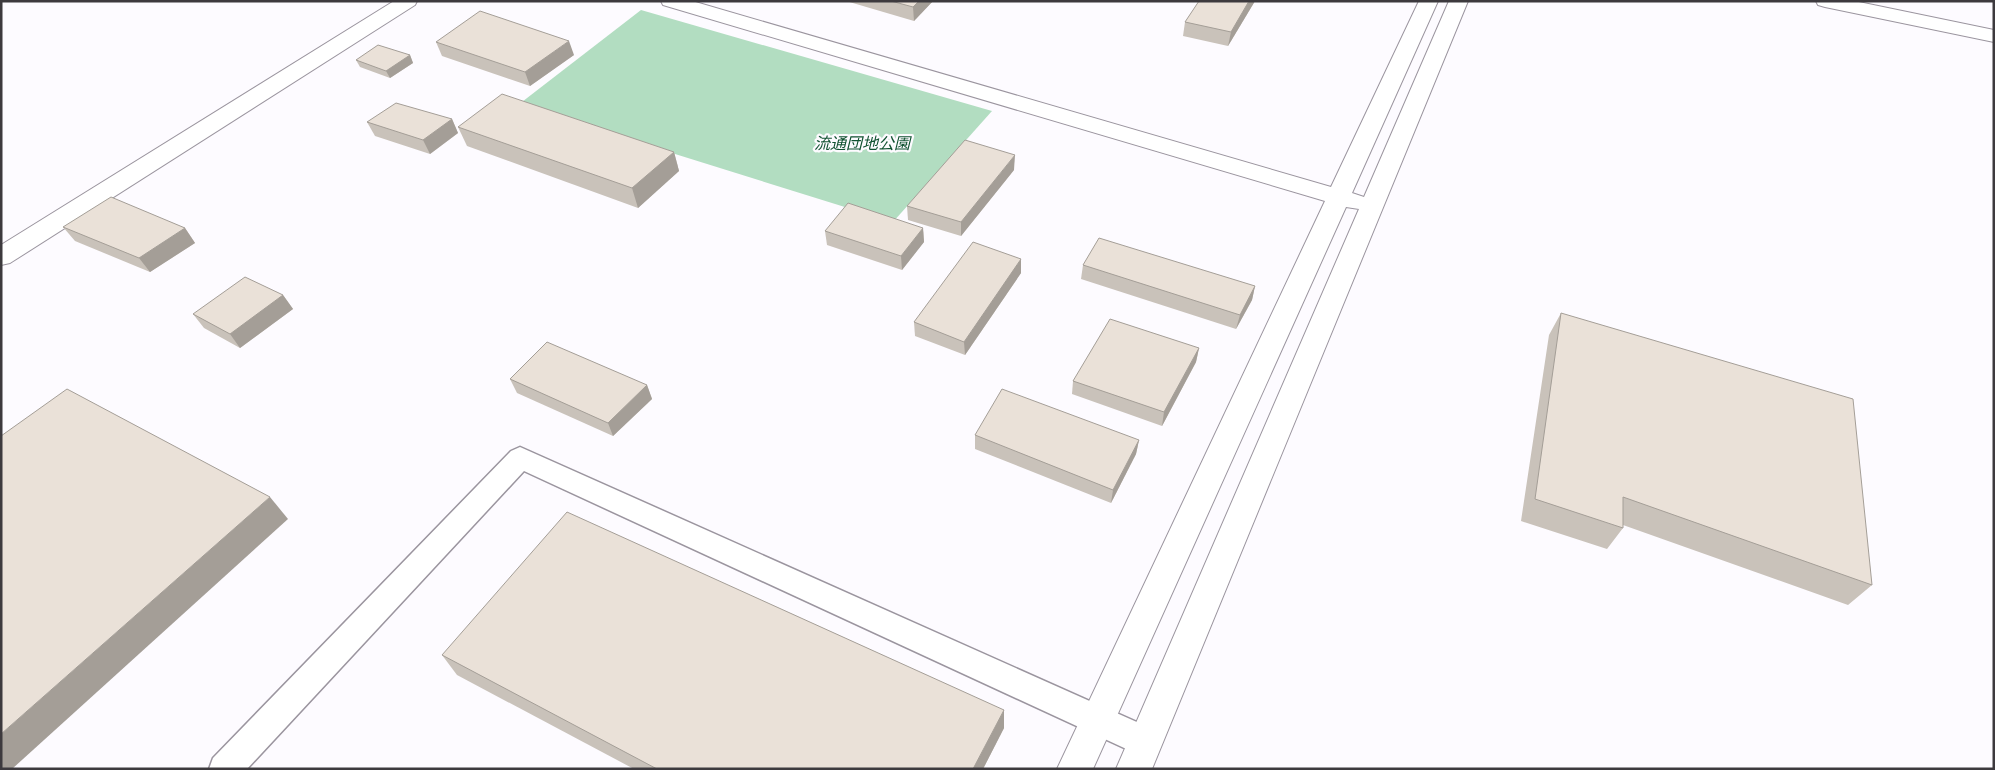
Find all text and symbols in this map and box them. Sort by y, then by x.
park label: 流通団地公園 [814,132,912,154]

